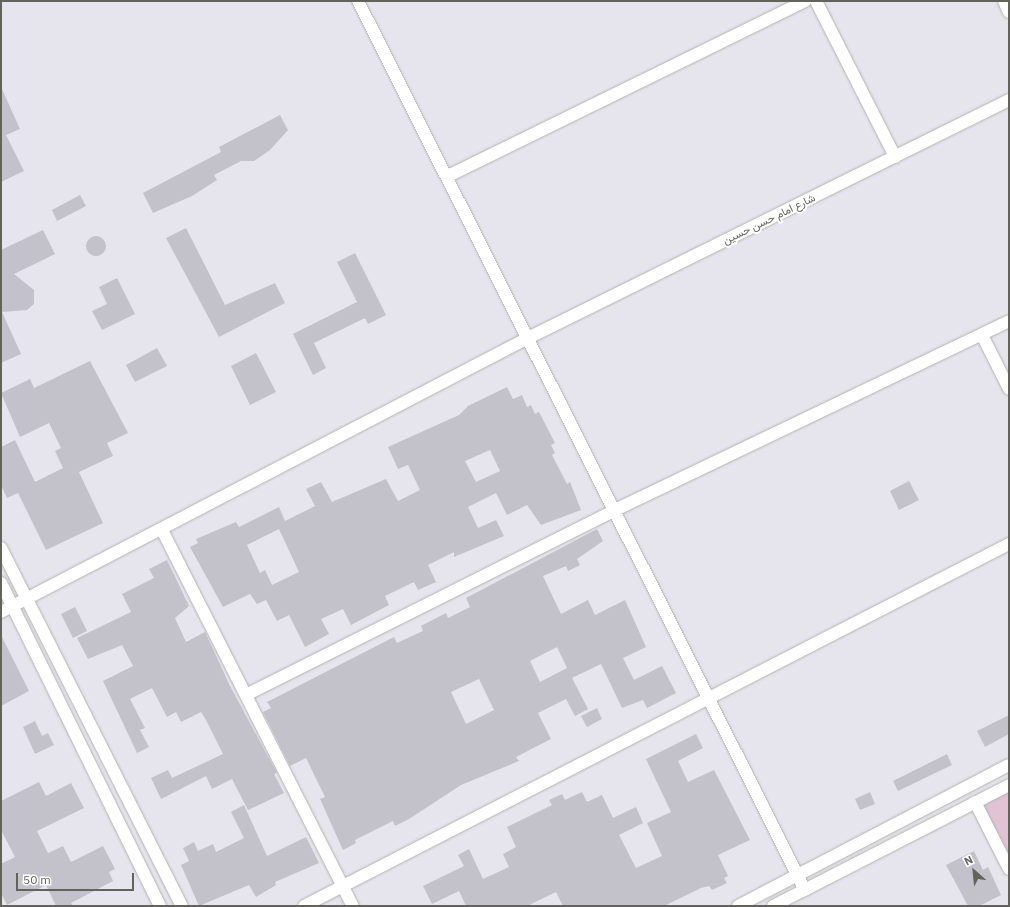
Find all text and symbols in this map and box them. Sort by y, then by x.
street label: شارع امام حسن حسين [721,191,817,247]
north arrow [954,851,994,891]
text: N [962,852,975,868]
scale bar [18,865,136,891]
text: 50 m [23,872,51,887]

